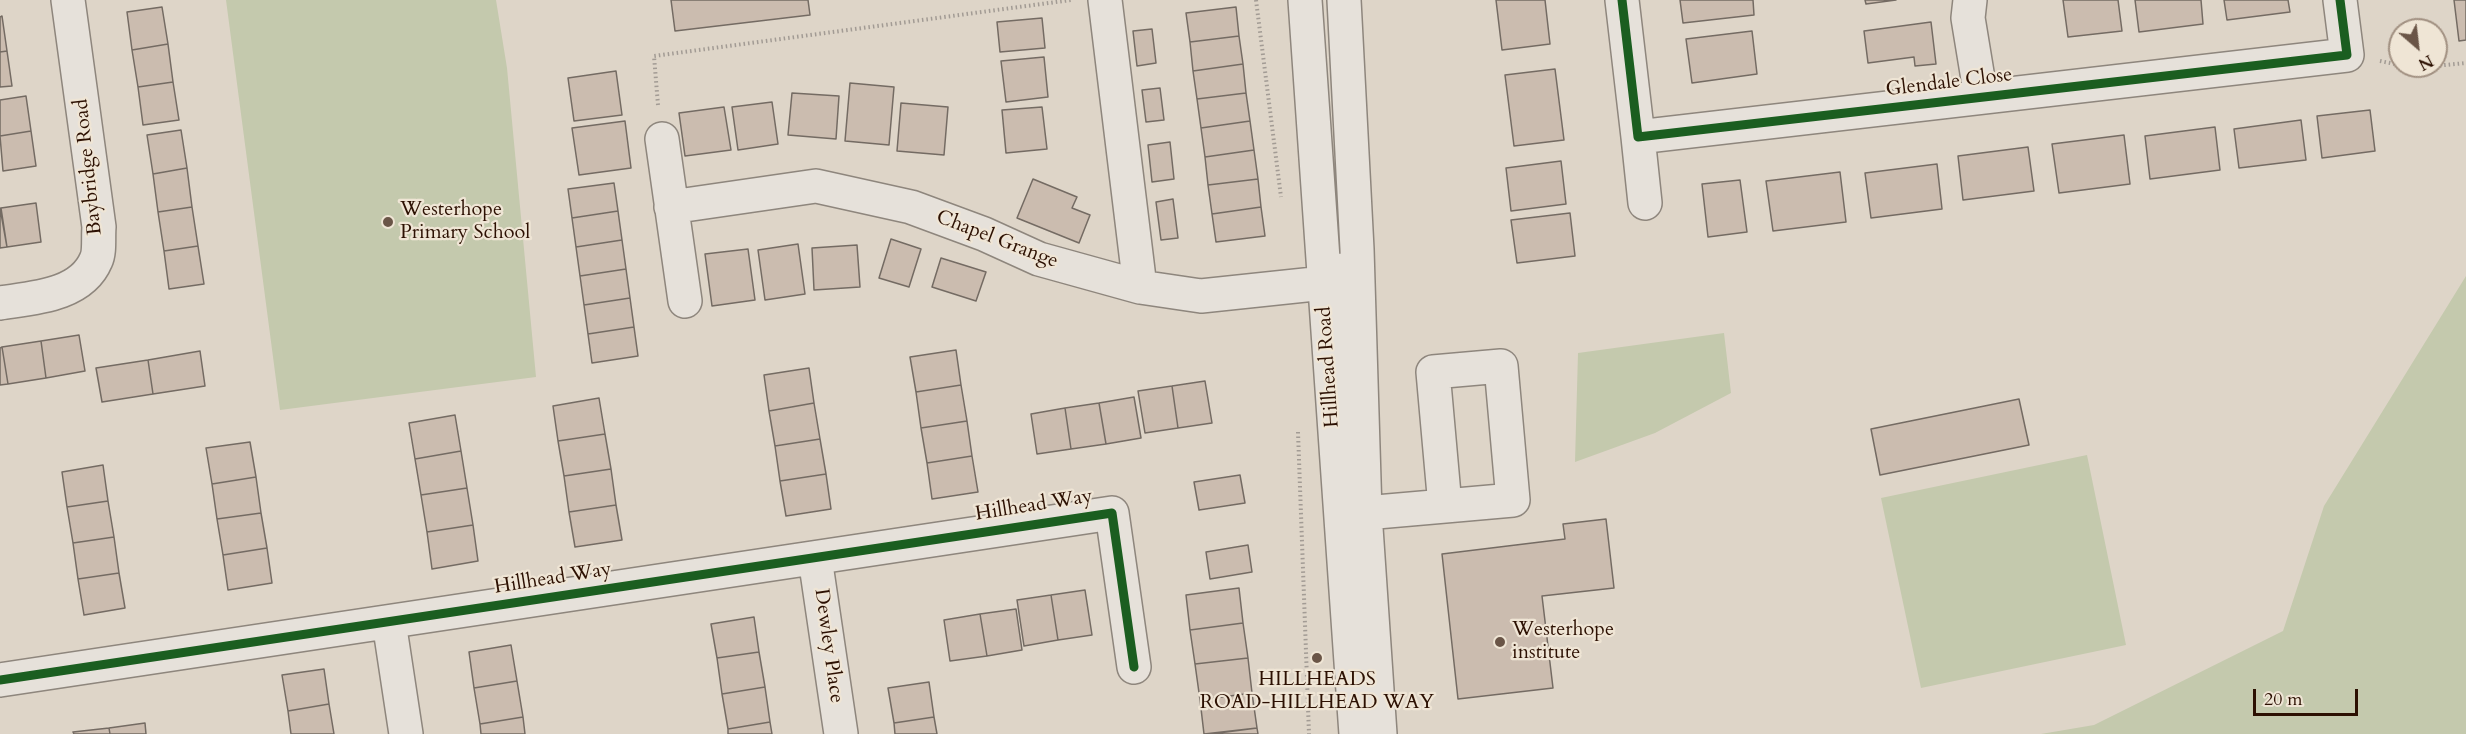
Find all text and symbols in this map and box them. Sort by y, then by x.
north arrow [2388,18,2448,78]
text: N [2414,49,2437,75]
street label: Glendale Close [1884,63,2014,103]
street label: Baybridge Road [70,98,108,236]
place label: Westerhope Primary School [400,198,530,245]
street label: Chapel Grange [933,206,1061,274]
marker: Westerhope Primary School [381,215,395,229]
street label: Hillhead Road [1313,306,1345,428]
street label: Hillhead Way [974,485,1094,527]
street label: Hillhead Way [493,558,613,600]
street label: Dewley Place [808,587,848,705]
place label: Westerhope institute [1512,618,1614,665]
marker: Westerhope institute [1493,635,1507,649]
marker: HILLHEADS ROAD-HILLHEAD WAY [1310,651,1324,665]
place label: HILLHEADS ROAD-HILLHEAD WAY [1200,668,1434,715]
scale bar [2256,677,2361,715]
text: 20 m [2264,687,2303,712]

